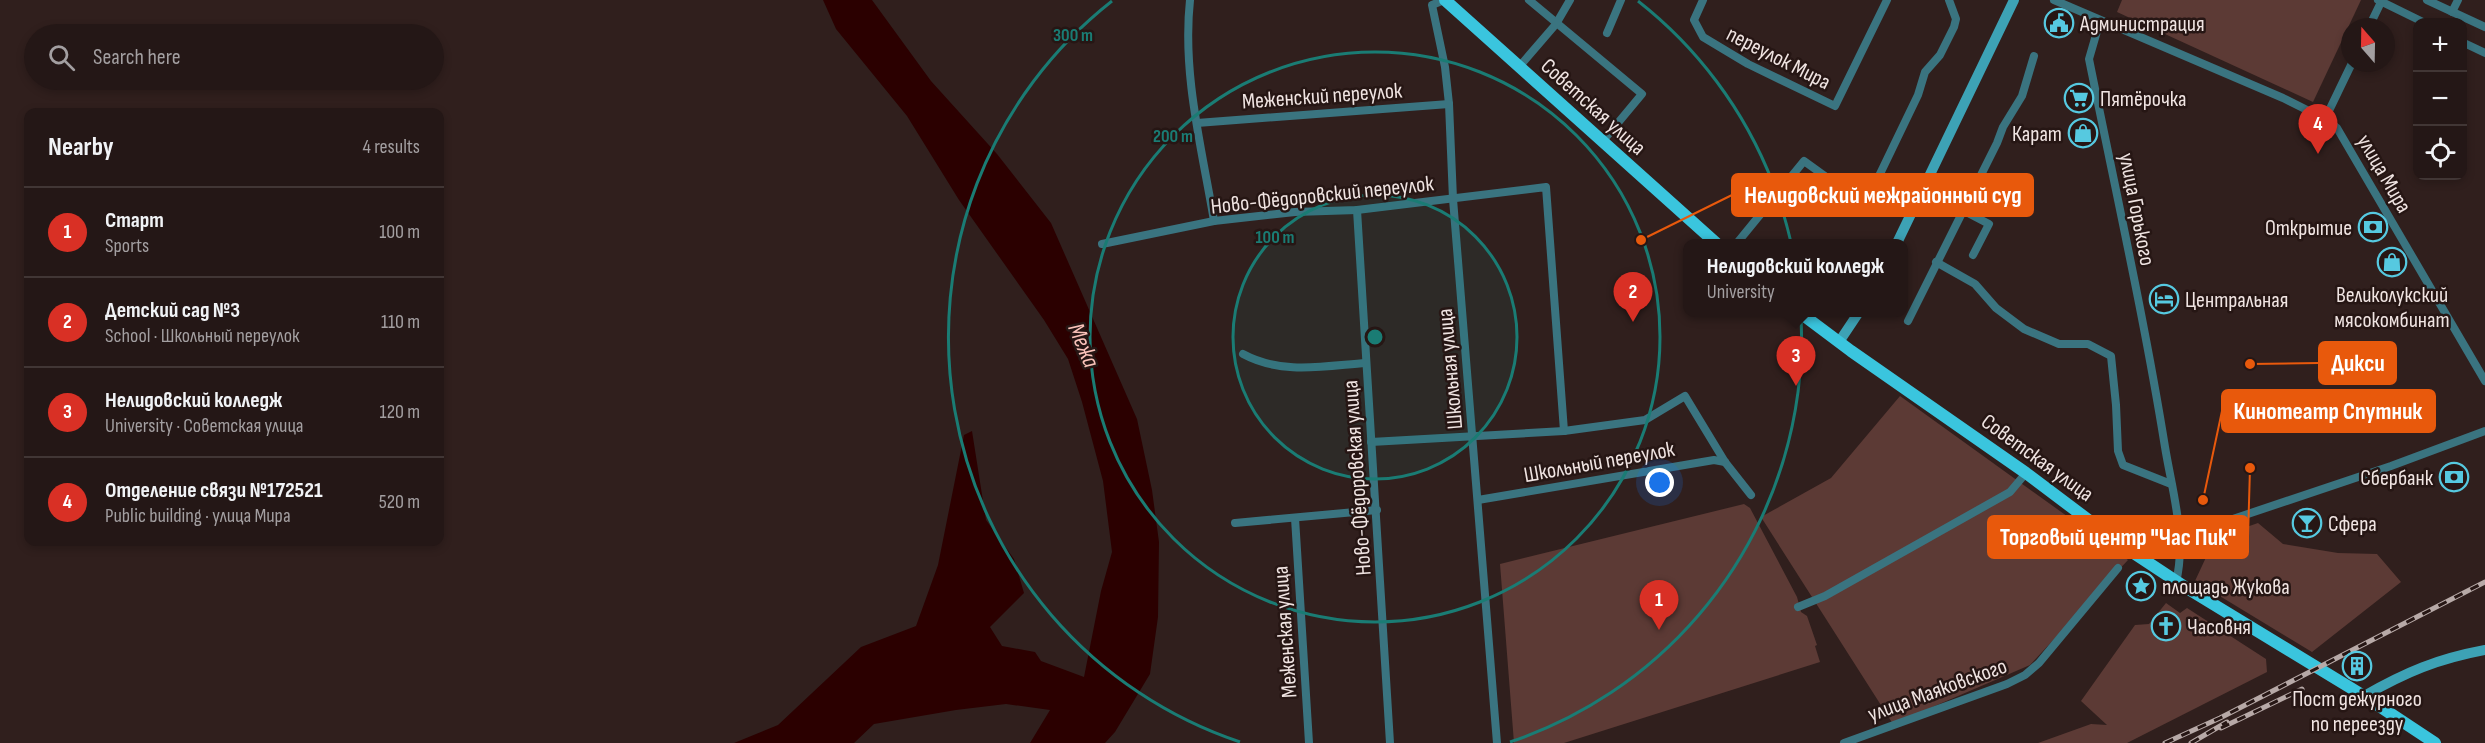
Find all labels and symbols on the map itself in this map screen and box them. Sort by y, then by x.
public building icon: Администрация [2043,7,2075,39]
place label: Администрация [2079,11,2205,38]
north arrow [2341,18,2395,72]
street label: переулок Мира [1722,21,1835,96]
text: 300 m [1053,25,1093,46]
street label: Советская улица [1535,53,1651,161]
street label: Меженский переулок [1241,77,1404,116]
supermarket icon: Пятёрочка [2063,82,2095,114]
place label: Пятёрочка [2100,86,2187,113]
pin: 4 [2298,104,2338,154]
shop icon: Карат [2067,117,2099,149]
place label: Карат [2012,121,2062,148]
text: 200 m [1153,126,1193,147]
street label: улица Мира [2350,130,2417,218]
street label: улица Горького [2112,151,2161,268]
street label: Ново-Фёдоровский переулок [1209,170,1436,221]
callout: Нелидовский межрайонный суд [1732,174,2033,216]
text: Нелидовский межрайонный суд [1744,181,2022,210]
bank icon: Открытие [2357,211,2389,243]
place label: Открытие [2265,215,2352,242]
text: 100 m [1256,227,1295,248]
shop icon: Великолукский мясокомбинат [2376,246,2408,278]
pin: 2 [1614,272,1652,322]
place label: Великолукский мясокомбинат [2334,282,2450,334]
hotel icon: Центральная [2148,283,2180,315]
place label: Центральная [2185,287,2288,314]
street label: Школьная улица [1432,307,1469,430]
water label: Межа [1061,319,1106,372]
centre of rings [1365,327,1385,347]
pin: 3 [1776,336,1816,386]
callout: Дикси [2319,342,2396,384]
text: Дикси [2331,349,2385,378]
street label: Ново-Фёдоровская улица [1337,379,1378,576]
callout: Кинотеатр Спутник [2222,390,2435,432]
text: Кинотеатр Спутник [2234,397,2423,426]
street label: Советская улица [1976,408,2099,508]
street label: Школьный переулок [1522,436,1677,489]
bank icon: Сбербанк [2438,461,2470,493]
place label: Сбербанк [2360,465,2434,492]
your location [1645,468,1674,497]
bar icon: Сфера [2291,507,2323,539]
place label: Сфера [2328,511,2377,538]
callout: Торговый центр "Час Пик" [1988,516,2248,558]
text: Торговый центр "Час Пик" [2000,523,2236,552]
street label: Меженская улица [1267,565,1304,699]
place icon: площадь Жукова [2125,570,2157,602]
place label: площадь Жукова [2162,574,2290,601]
pin: 1 [1640,580,1678,630]
church icon: Часовня [2150,610,2182,642]
place label: Часовня [2187,614,2251,641]
building icon: Пост дежурного по переезду [2341,650,2373,682]
street label: улица Маяковского [1864,653,2011,728]
place label: Пост дежурного по переезду [2292,686,2422,738]

